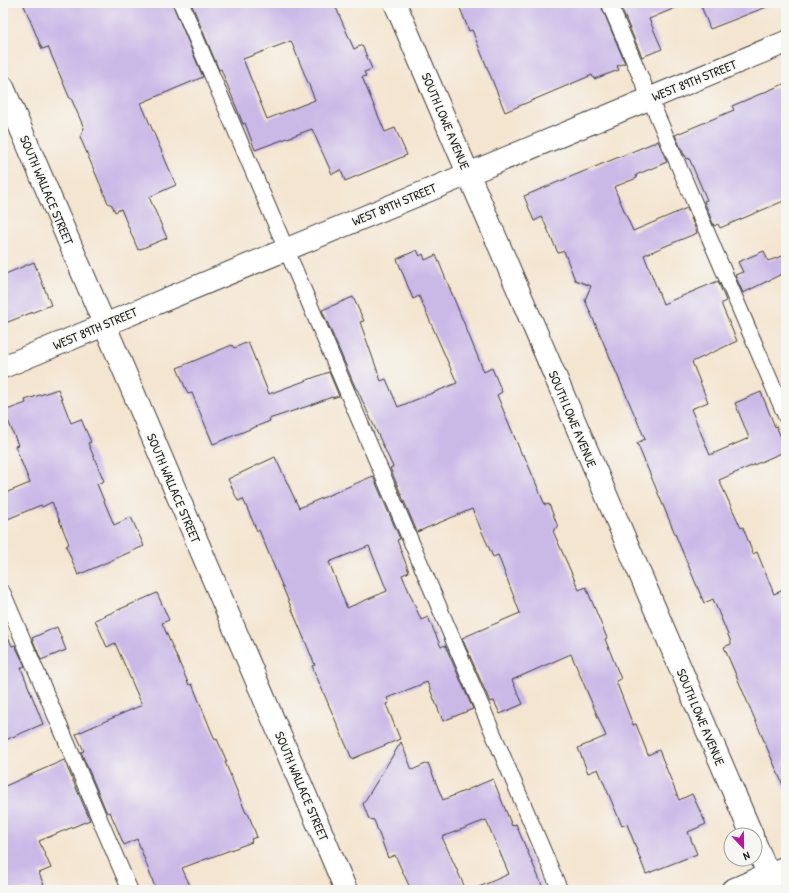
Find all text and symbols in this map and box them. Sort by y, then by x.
street label: WEST 89TH STREET [649,54,740,105]
street label: SOUTH LOWE AVENUE [417,70,475,172]
street label: SOUTH WALLACE STREET [16,133,79,248]
street label: WEST 89TH STREET [349,178,440,230]
street label: WEST 89TH STREET [50,302,141,354]
street label: SOUTH LOWE AVENUE [544,368,602,470]
street label: SOUTH WALLACE STREET [143,431,206,546]
street label: SOUTH LOWE AVENUE [672,666,730,768]
street label: SOUTH WALLACE STREET [271,729,334,844]
north arrow [723,827,763,867]
text: N [741,849,752,864]

